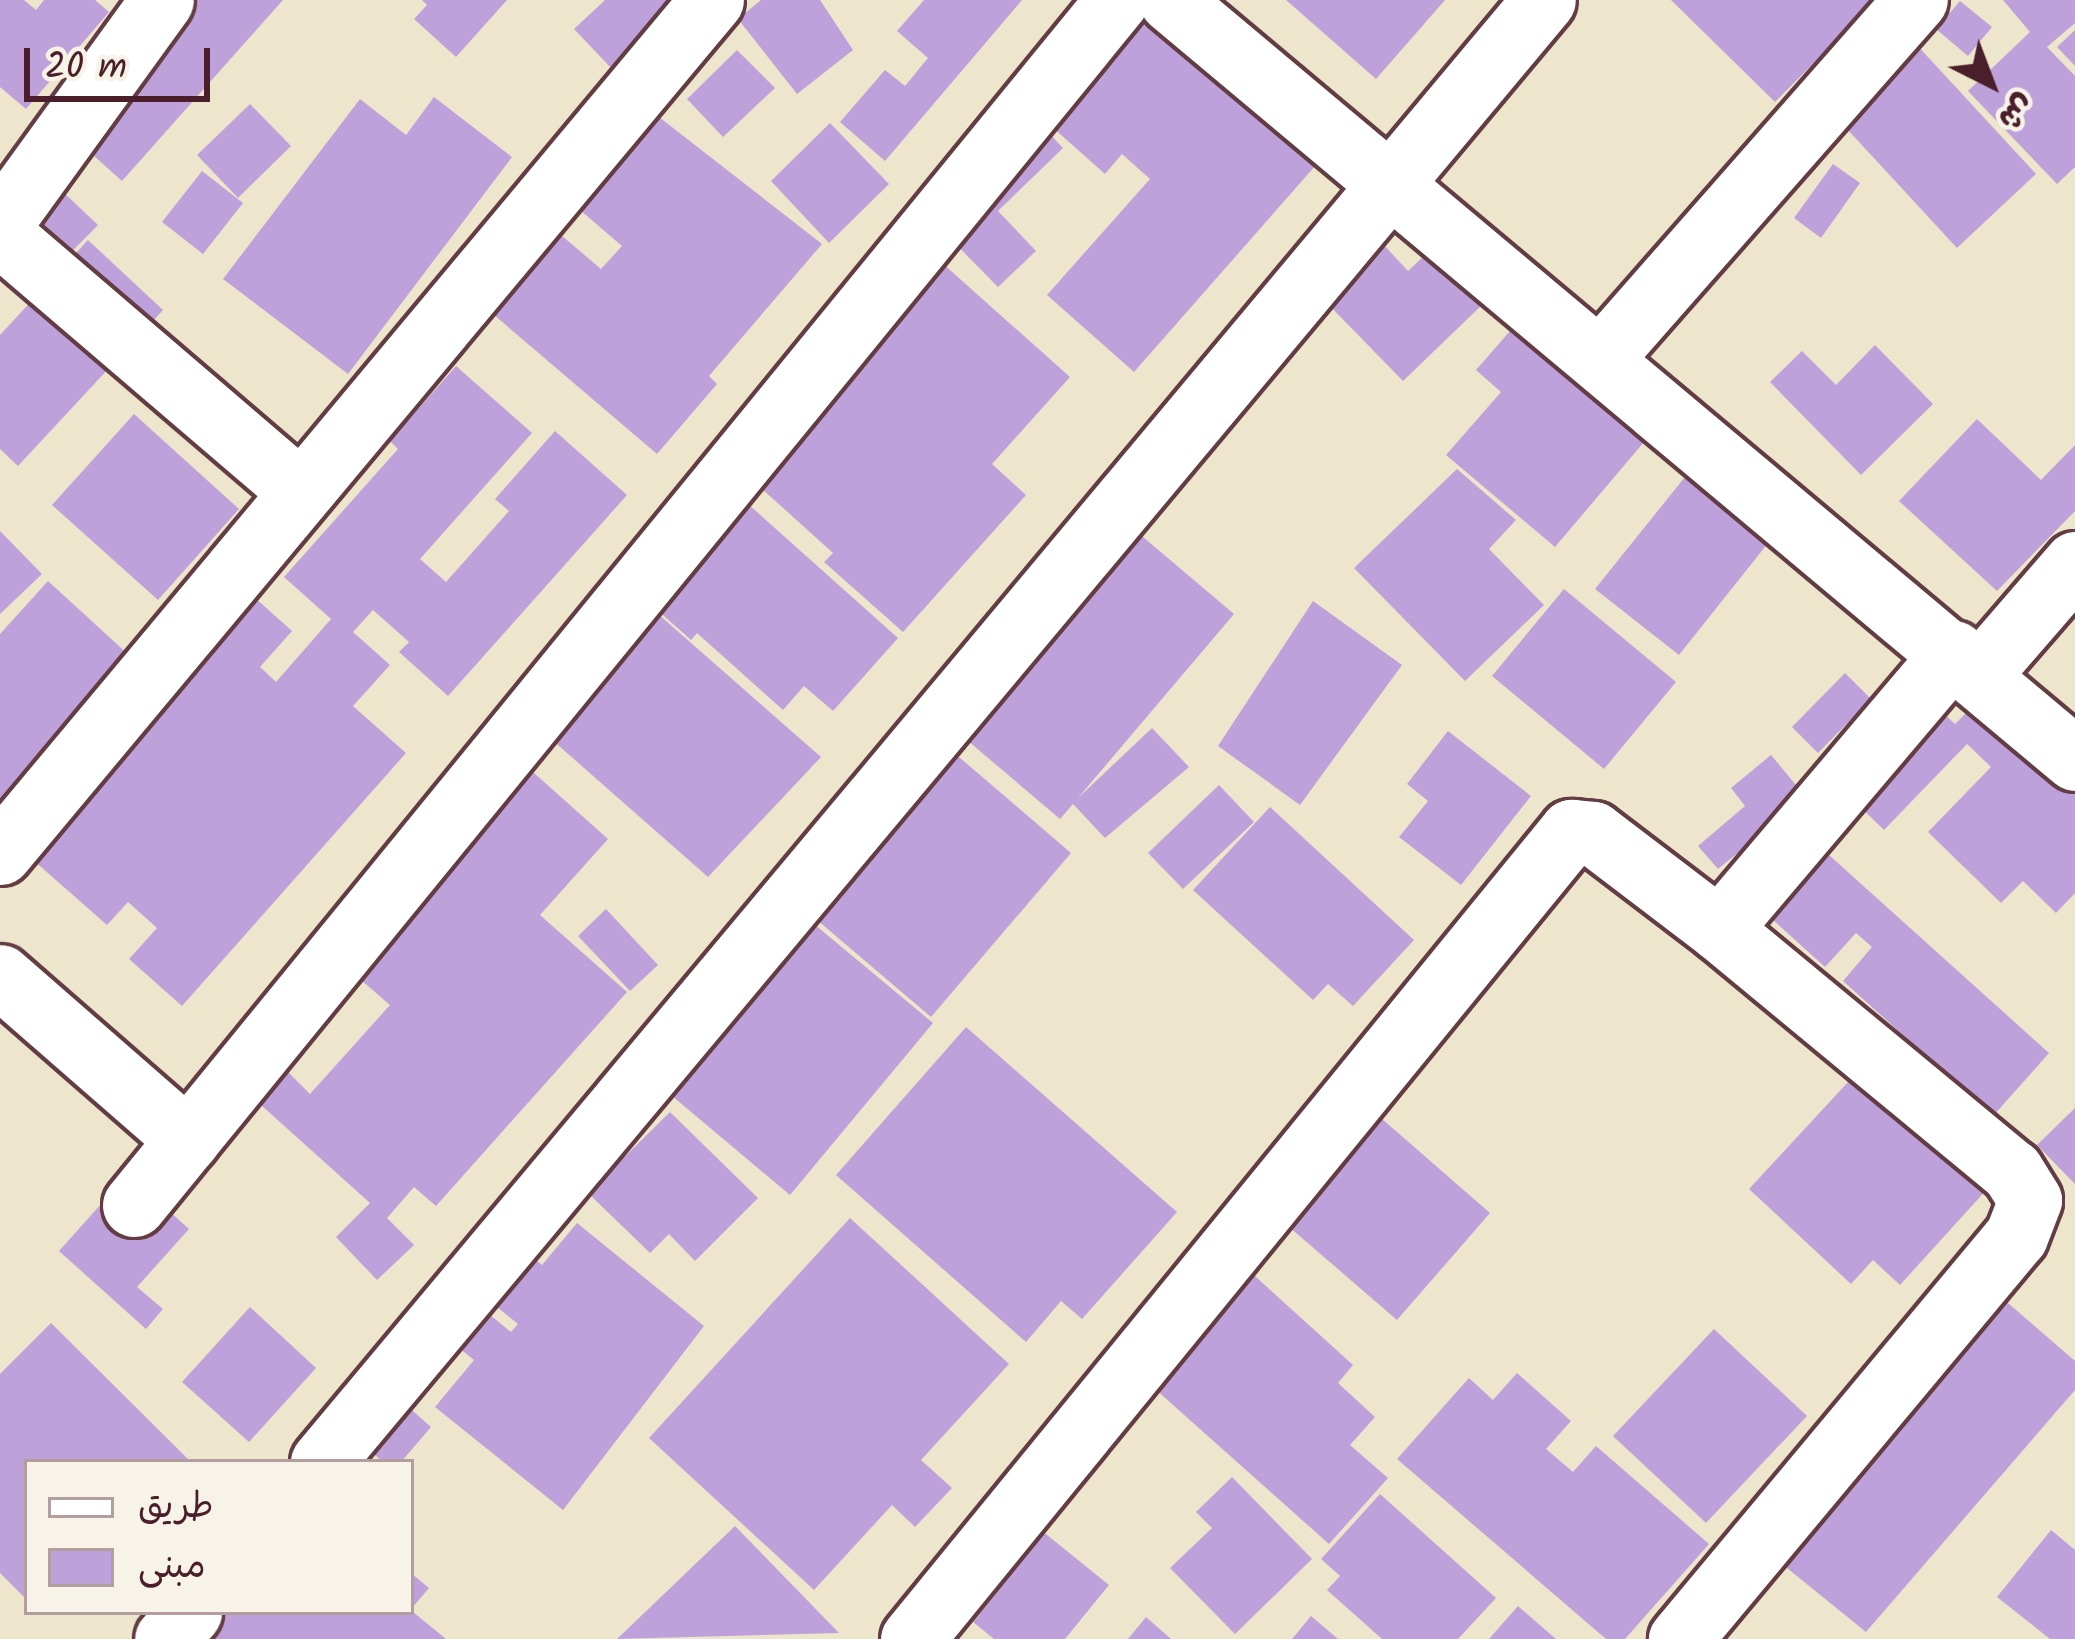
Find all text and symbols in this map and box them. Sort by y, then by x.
scale bar [30,24,216,98]
north arrow [1931,24,2051,144]
text: 20 m [45,40,127,97]
text: ش [1984,79,2047,143]
legend [24,1459,414,1615]
text: طريق [138,1479,214,1536]
text: مبنى [138,1539,206,1596]

